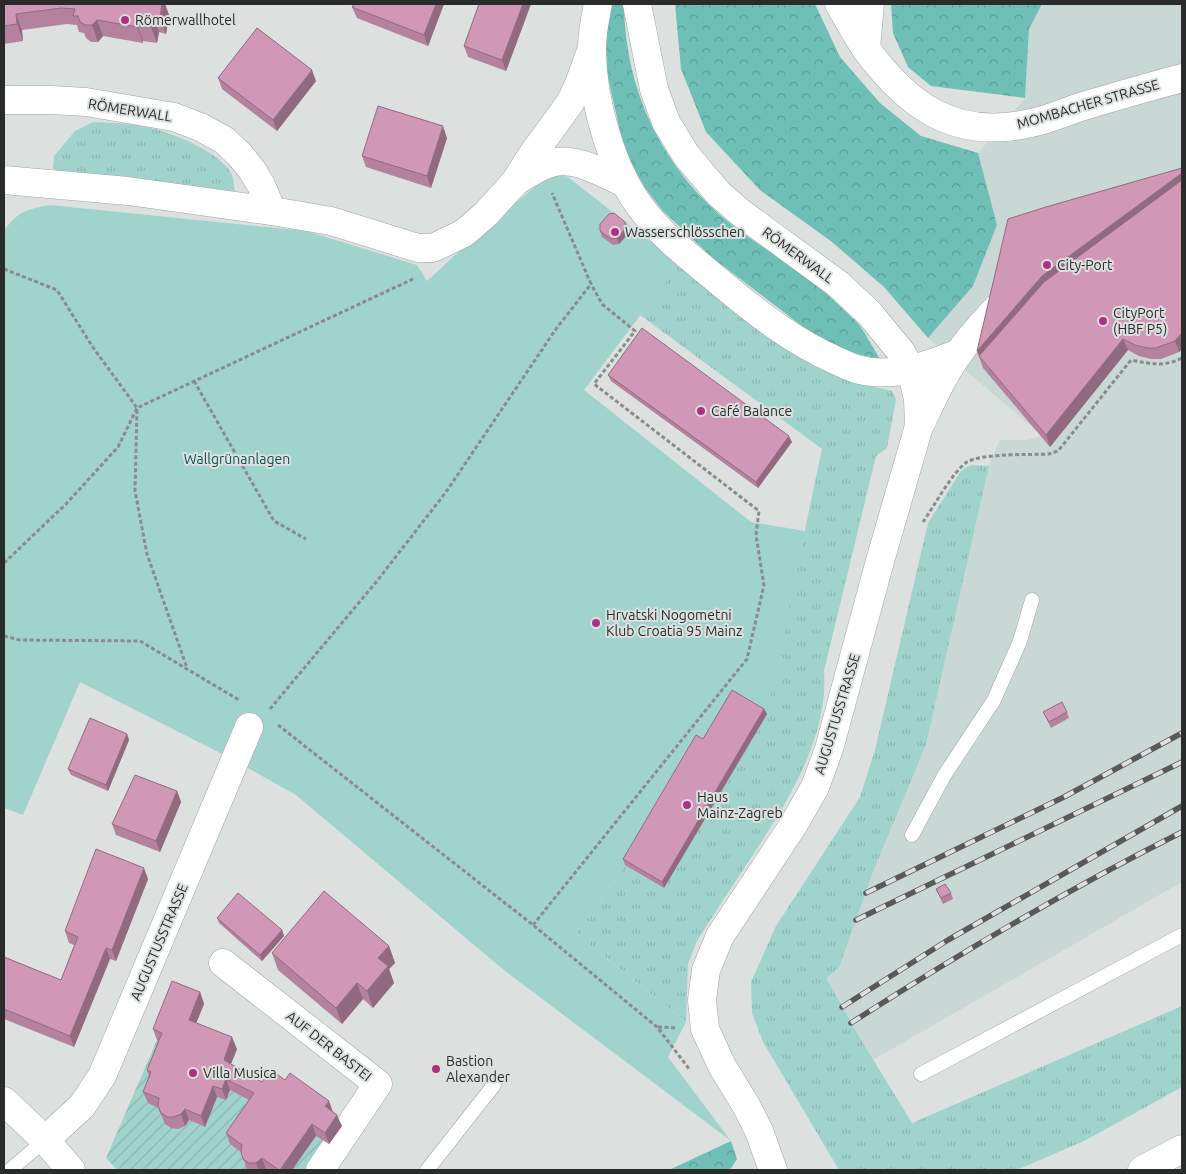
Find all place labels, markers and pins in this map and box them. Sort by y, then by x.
place label: Römerwallhotel [135,12,236,28]
marker: Römerwallhotel [119,14,131,26]
place label: Wasserschlösschen [625,224,745,240]
marker: Wasserschlösschen [609,226,621,238]
place label: City-Port [1057,257,1113,273]
marker: City-Port [1041,259,1053,271]
place label: CityPort (HBF P5) [1113,305,1167,337]
marker: CityPort (HBF P5) [1097,315,1109,327]
place label: Café Balance [711,403,792,419]
marker: Café Balance [695,405,707,417]
place label: Hrvatski Nogometni Klub Croatia 95 Mainz [606,607,742,639]
marker: Hrvatski Nogometni Klub Croatia 95 Mainz [590,617,602,629]
place label: Haus Mainz-Zagreb [697,789,783,821]
marker: Haus Mainz-Zagreb [681,799,693,811]
place label: Bastion Alexander [446,1053,511,1085]
marker: Bastion Alexander [430,1063,442,1075]
place label: Villa Musica [203,1065,277,1081]
marker: Villa Musica [187,1067,199,1079]

